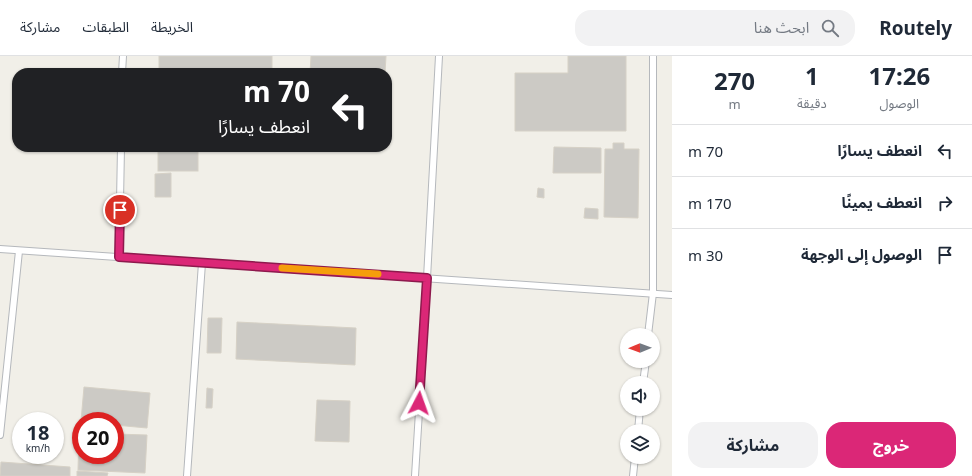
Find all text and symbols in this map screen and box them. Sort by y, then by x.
search box [575,10,855,46]
text: Routely [879,15,952,41]
text: مشاركة [20,17,60,36]
text: الطبقات [82,17,129,36]
text: الخريطة [151,17,193,36]
text: ابحث هنا [754,17,809,37]
icon: search [819,17,841,39]
text: 1 [805,59,819,92]
text: 17:26 [868,59,930,92]
text: 270 [714,64,755,97]
text: 70 m [243,72,310,110]
icon: left [324,84,376,136]
text: دقيقة [797,94,827,112]
text: الوصول [880,94,919,112]
text: m [728,95,741,113]
text: انعطف يسارًا [218,114,310,138]
text: انعطف يسارًا [838,140,922,160]
icon: left [934,140,956,162]
text: 70 m [688,141,723,161]
text: انعطف يمينًا [841,192,922,212]
icon: right [934,192,956,214]
pin [103,193,137,227]
text: 170 m [688,193,732,213]
icon: arrive [109,199,131,221]
text: الوصول إلى الوجهة [801,244,922,264]
icon: arrive [934,244,956,266]
text: 30 m [688,245,723,265]
north arrow [620,328,660,368]
map controls [620,328,660,464]
button: sound [620,376,660,416]
position arrow [398,382,440,424]
speed limit sign: 20 [72,412,124,464]
text: 18 [27,419,49,446]
button: مشاركة [688,422,818,468]
button: خروج [826,422,956,468]
button: layers [620,424,660,464]
text: km/h [26,441,50,455]

